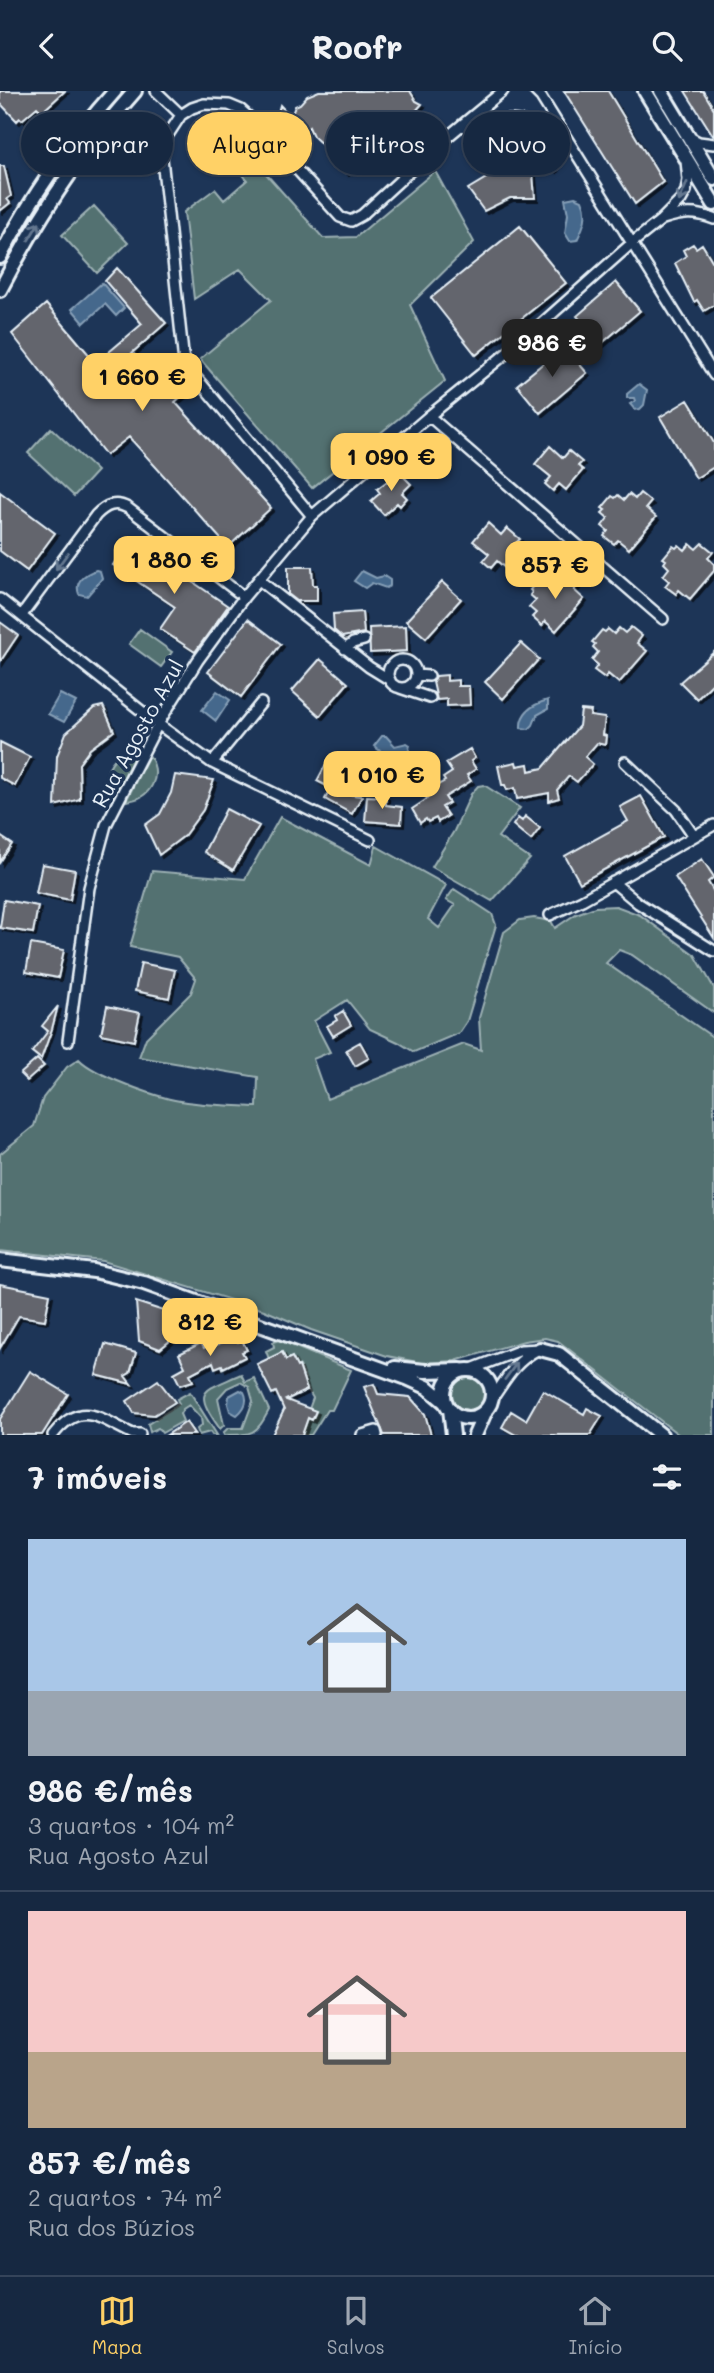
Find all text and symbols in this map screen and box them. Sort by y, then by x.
text: Roofr [311,25,403,67]
icon: back [28,27,66,65]
icon: search [648,27,686,65]
chip: Comprar [21,112,173,175]
chip: Alugar [187,112,312,175]
chip: Filtros [326,112,449,175]
chip: Novo [463,112,570,175]
one-way arrow [676,180,689,202]
one-way arrow [27,221,41,241]
pin: 986 € [503,320,601,379]
text: 986 € [518,327,586,357]
pin: 1 660 € [77,353,207,413]
text: 1 660 € [98,361,186,391]
pin: 1 090 € [326,433,456,493]
text: 1 090 € [347,441,435,471]
pin: 1 880 € [109,537,239,596]
pin: 857 € [506,541,604,601]
text: 1 880 € [130,544,218,574]
text: 857 € [521,549,589,579]
one-way arrow [55,551,70,570]
street label: Rua Agosto Azul [85,654,189,812]
pin: 1 010 € [317,751,447,811]
text: 1 010 € [339,759,425,789]
pin: 812 € [161,1299,259,1358]
text: 812 € [178,1306,242,1336]
one-way arrow [504,1362,519,1381]
text: 7 imóveis [28,1457,167,1497]
icon: filters [648,1458,686,1496]
icon: home [294,1585,420,1711]
text: 986 €/mês [28,1770,193,1810]
text: 3 quartos · 104 m² [28,1810,234,1840]
text: Rua Agosto Azul [28,1840,209,1870]
icon: home [294,1957,420,2083]
text: 857 €/mês [28,2142,191,2182]
text: 2 quartos · 74 m² [28,2182,222,2212]
text: Rua dos Búzios [28,2212,195,2242]
tab: Mapa [92,2292,143,2359]
tab: Salvos [327,2292,385,2359]
tab: Início [569,2292,622,2359]

